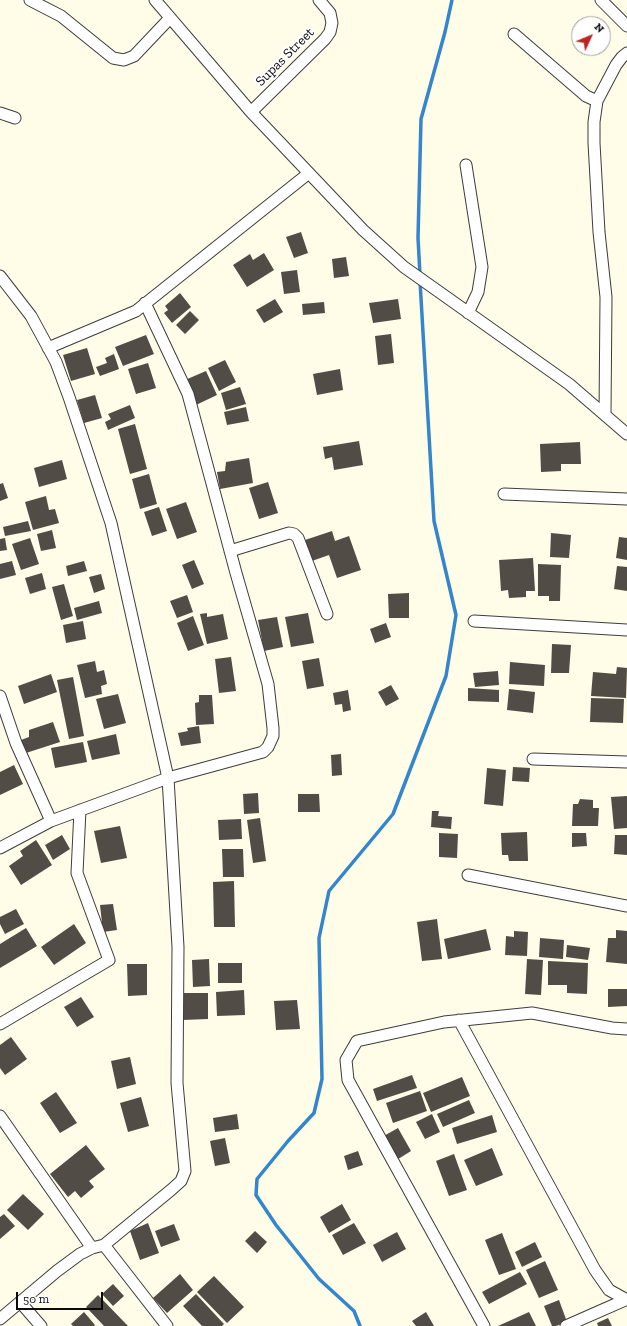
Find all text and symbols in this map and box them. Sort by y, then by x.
north arrow [571,16,611,56]
text: N [592,20,607,36]
street label: Supas Street [252,24,318,90]
scale bar [18,1284,105,1310]
text: 50 m [23,1292,49,1306]

